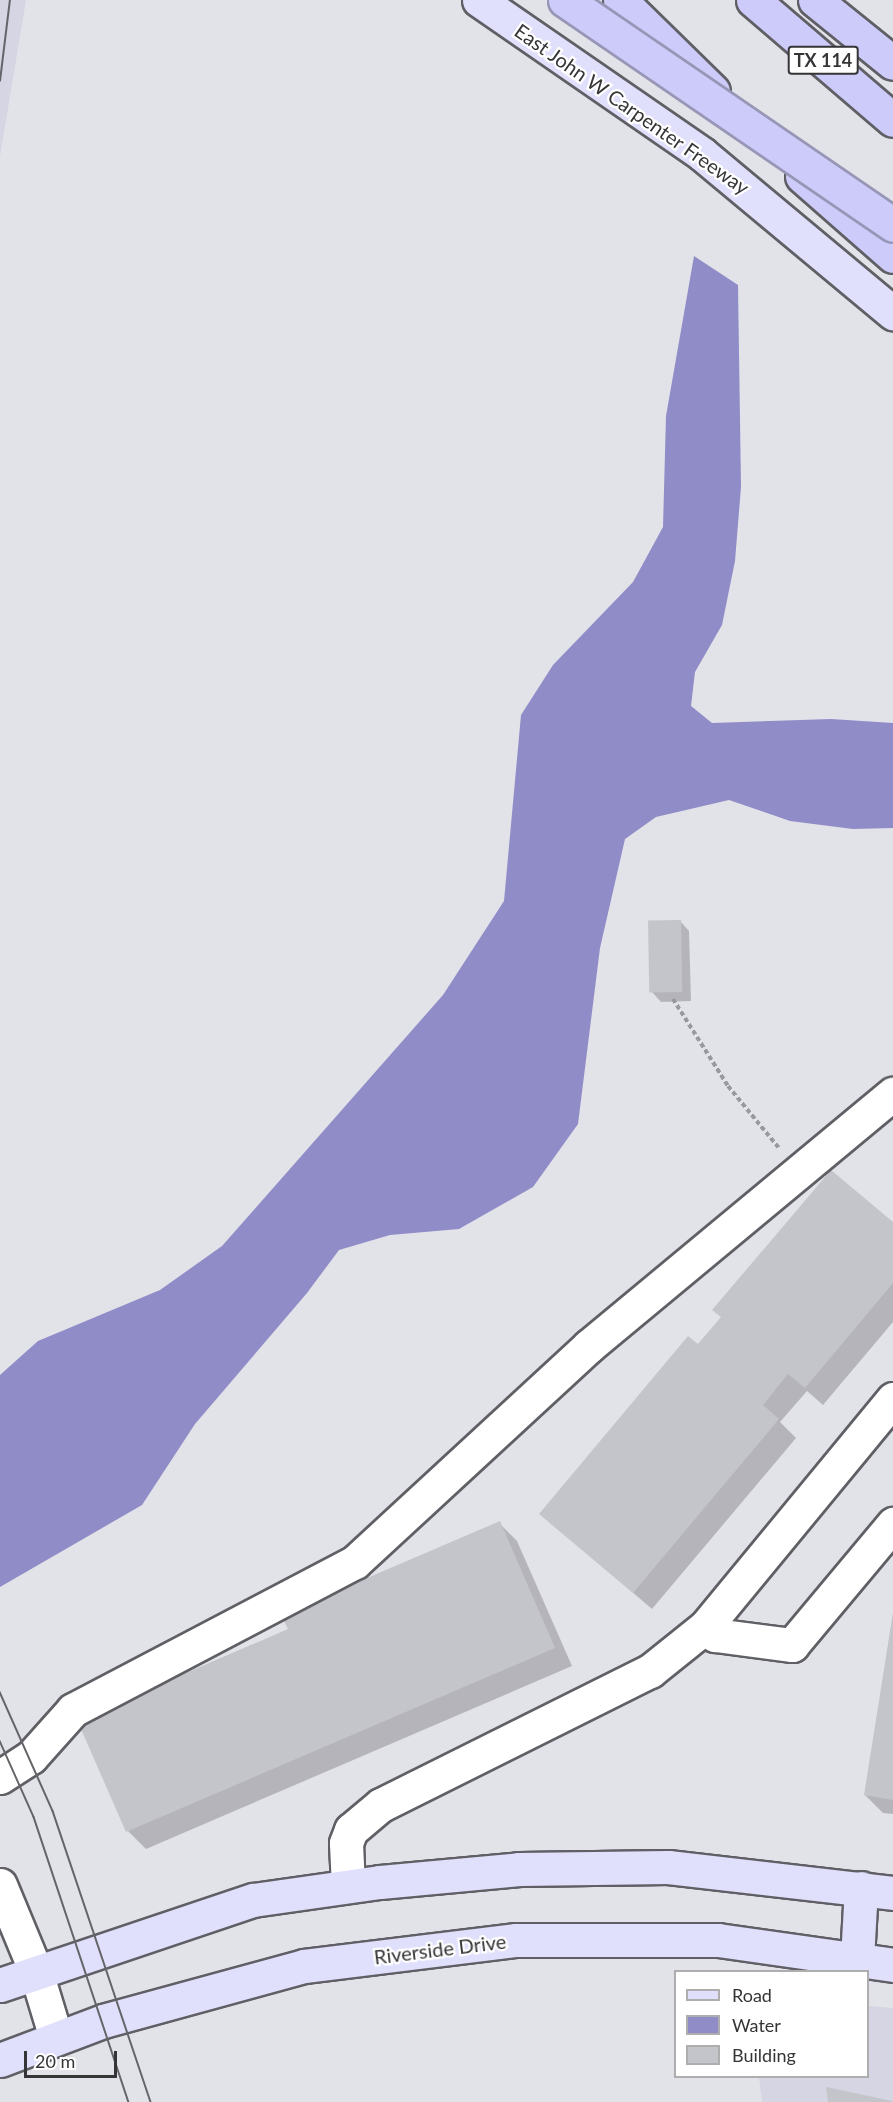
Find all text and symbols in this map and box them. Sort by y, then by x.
street label: East John W Carpenter Freeway [509,18,755,200]
road number: TX 114 [787,45,859,75]
street label: Riverside Drive [373,1929,507,1969]
legend [674,1970,869,2078]
text: Road [732,1984,772,2006]
text: Water [732,2014,781,2036]
scale bar [27,2039,120,2077]
text: Building [732,2044,796,2066]
text: 20 m [35,2050,75,2072]

